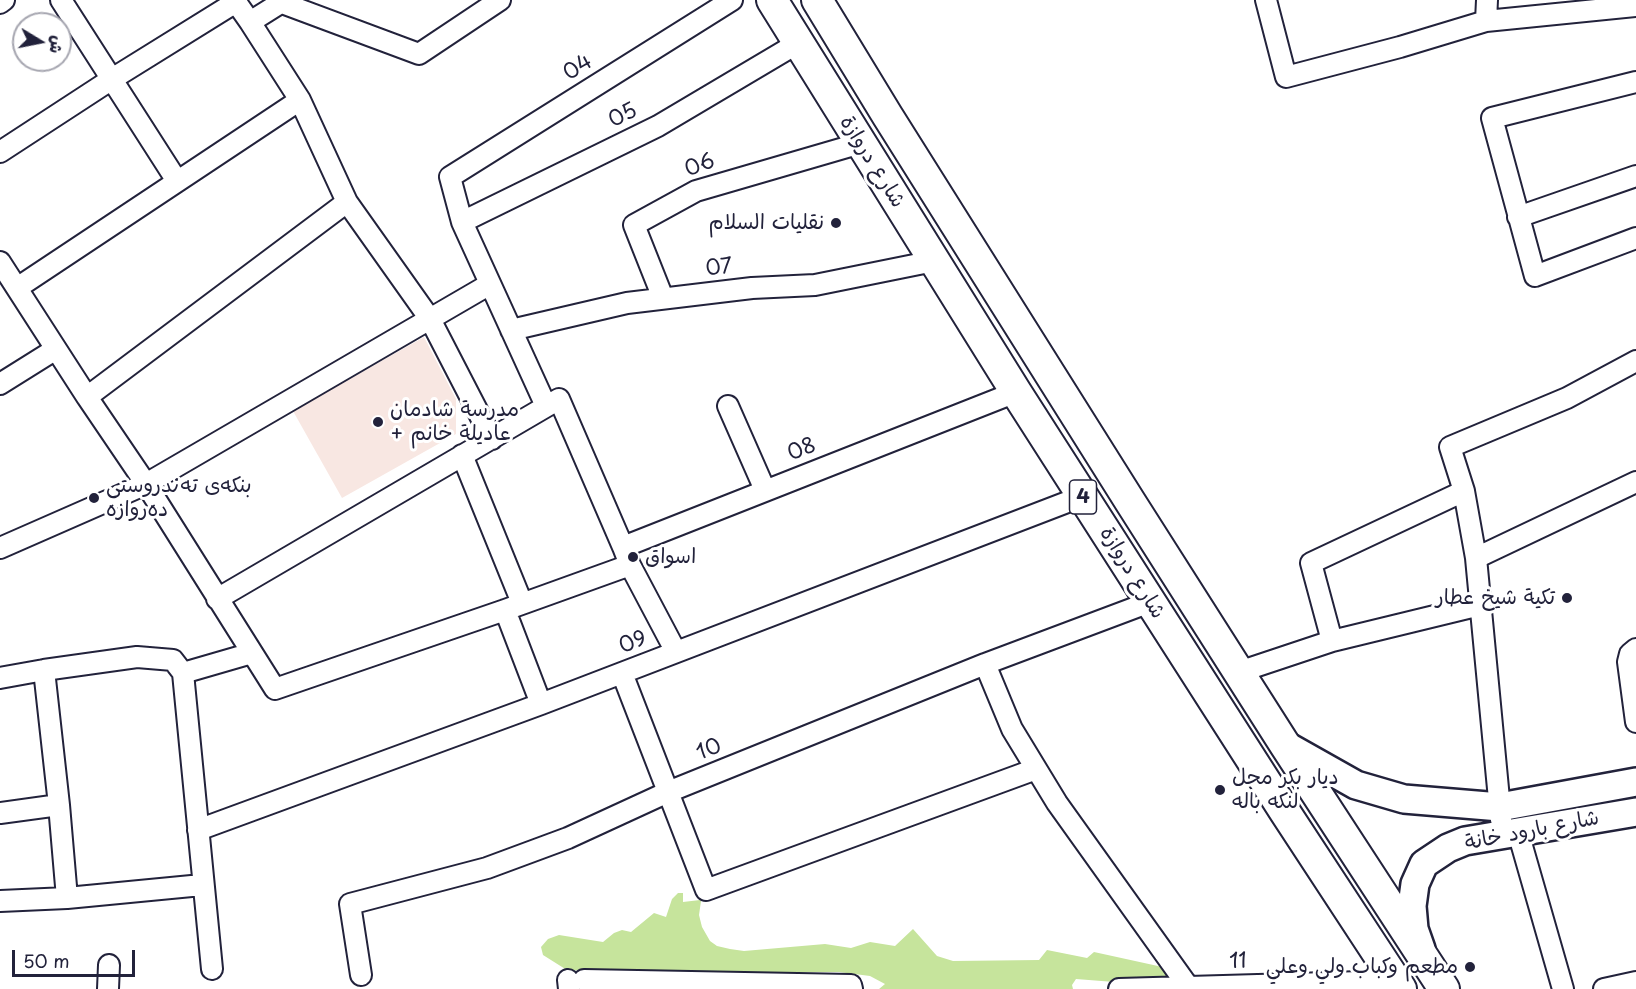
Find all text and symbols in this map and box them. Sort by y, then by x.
north arrow [12,12,72,72]
text: ش [44,34,71,56]
street label: 04 [559,50,597,86]
street label: 05 [605,98,641,134]
street label: شارع دروازة [834,111,910,213]
street label: 06 [682,149,718,183]
place label: نقليات السلام [709,210,824,236]
marker: نقليات السلام [829,216,843,230]
street label: 07 [704,254,734,282]
place label: مدرسة شادمان + عاديلة خانم [390,397,519,447]
marker: مدرسة شادمان + عاديلة خانم [371,415,385,429]
street label: 08 [784,433,820,467]
place label: بنکەی تەندروستی دەروازە [106,473,252,523]
road number: 4 [1070,480,1096,514]
marker: بنکەی تەندروستی دەروازە [87,491,101,505]
street label: شارع دروازة [1094,522,1170,624]
place label: اسواق [645,544,696,570]
marker: اسواق [626,550,640,564]
place label: تكية شيخ عطار [1436,585,1555,611]
marker: تكية شيخ عطار [1560,591,1574,605]
street label: 09 [616,626,650,660]
street label: 10 [693,734,725,766]
place label: ديار بكر محل لنكه باله [1232,765,1339,815]
marker: ديار بكر محل لنكه باله [1213,783,1227,797]
street label: شارع بارود خانة [1463,806,1601,856]
scale bar [15,938,138,976]
text: 50 m [23,947,70,974]
street label: 11 [1229,949,1247,975]
place label: مطعم وكباب ولي وعلي [1266,954,1458,980]
marker: مطعم وكباب ولي وعلي [1463,960,1477,974]

